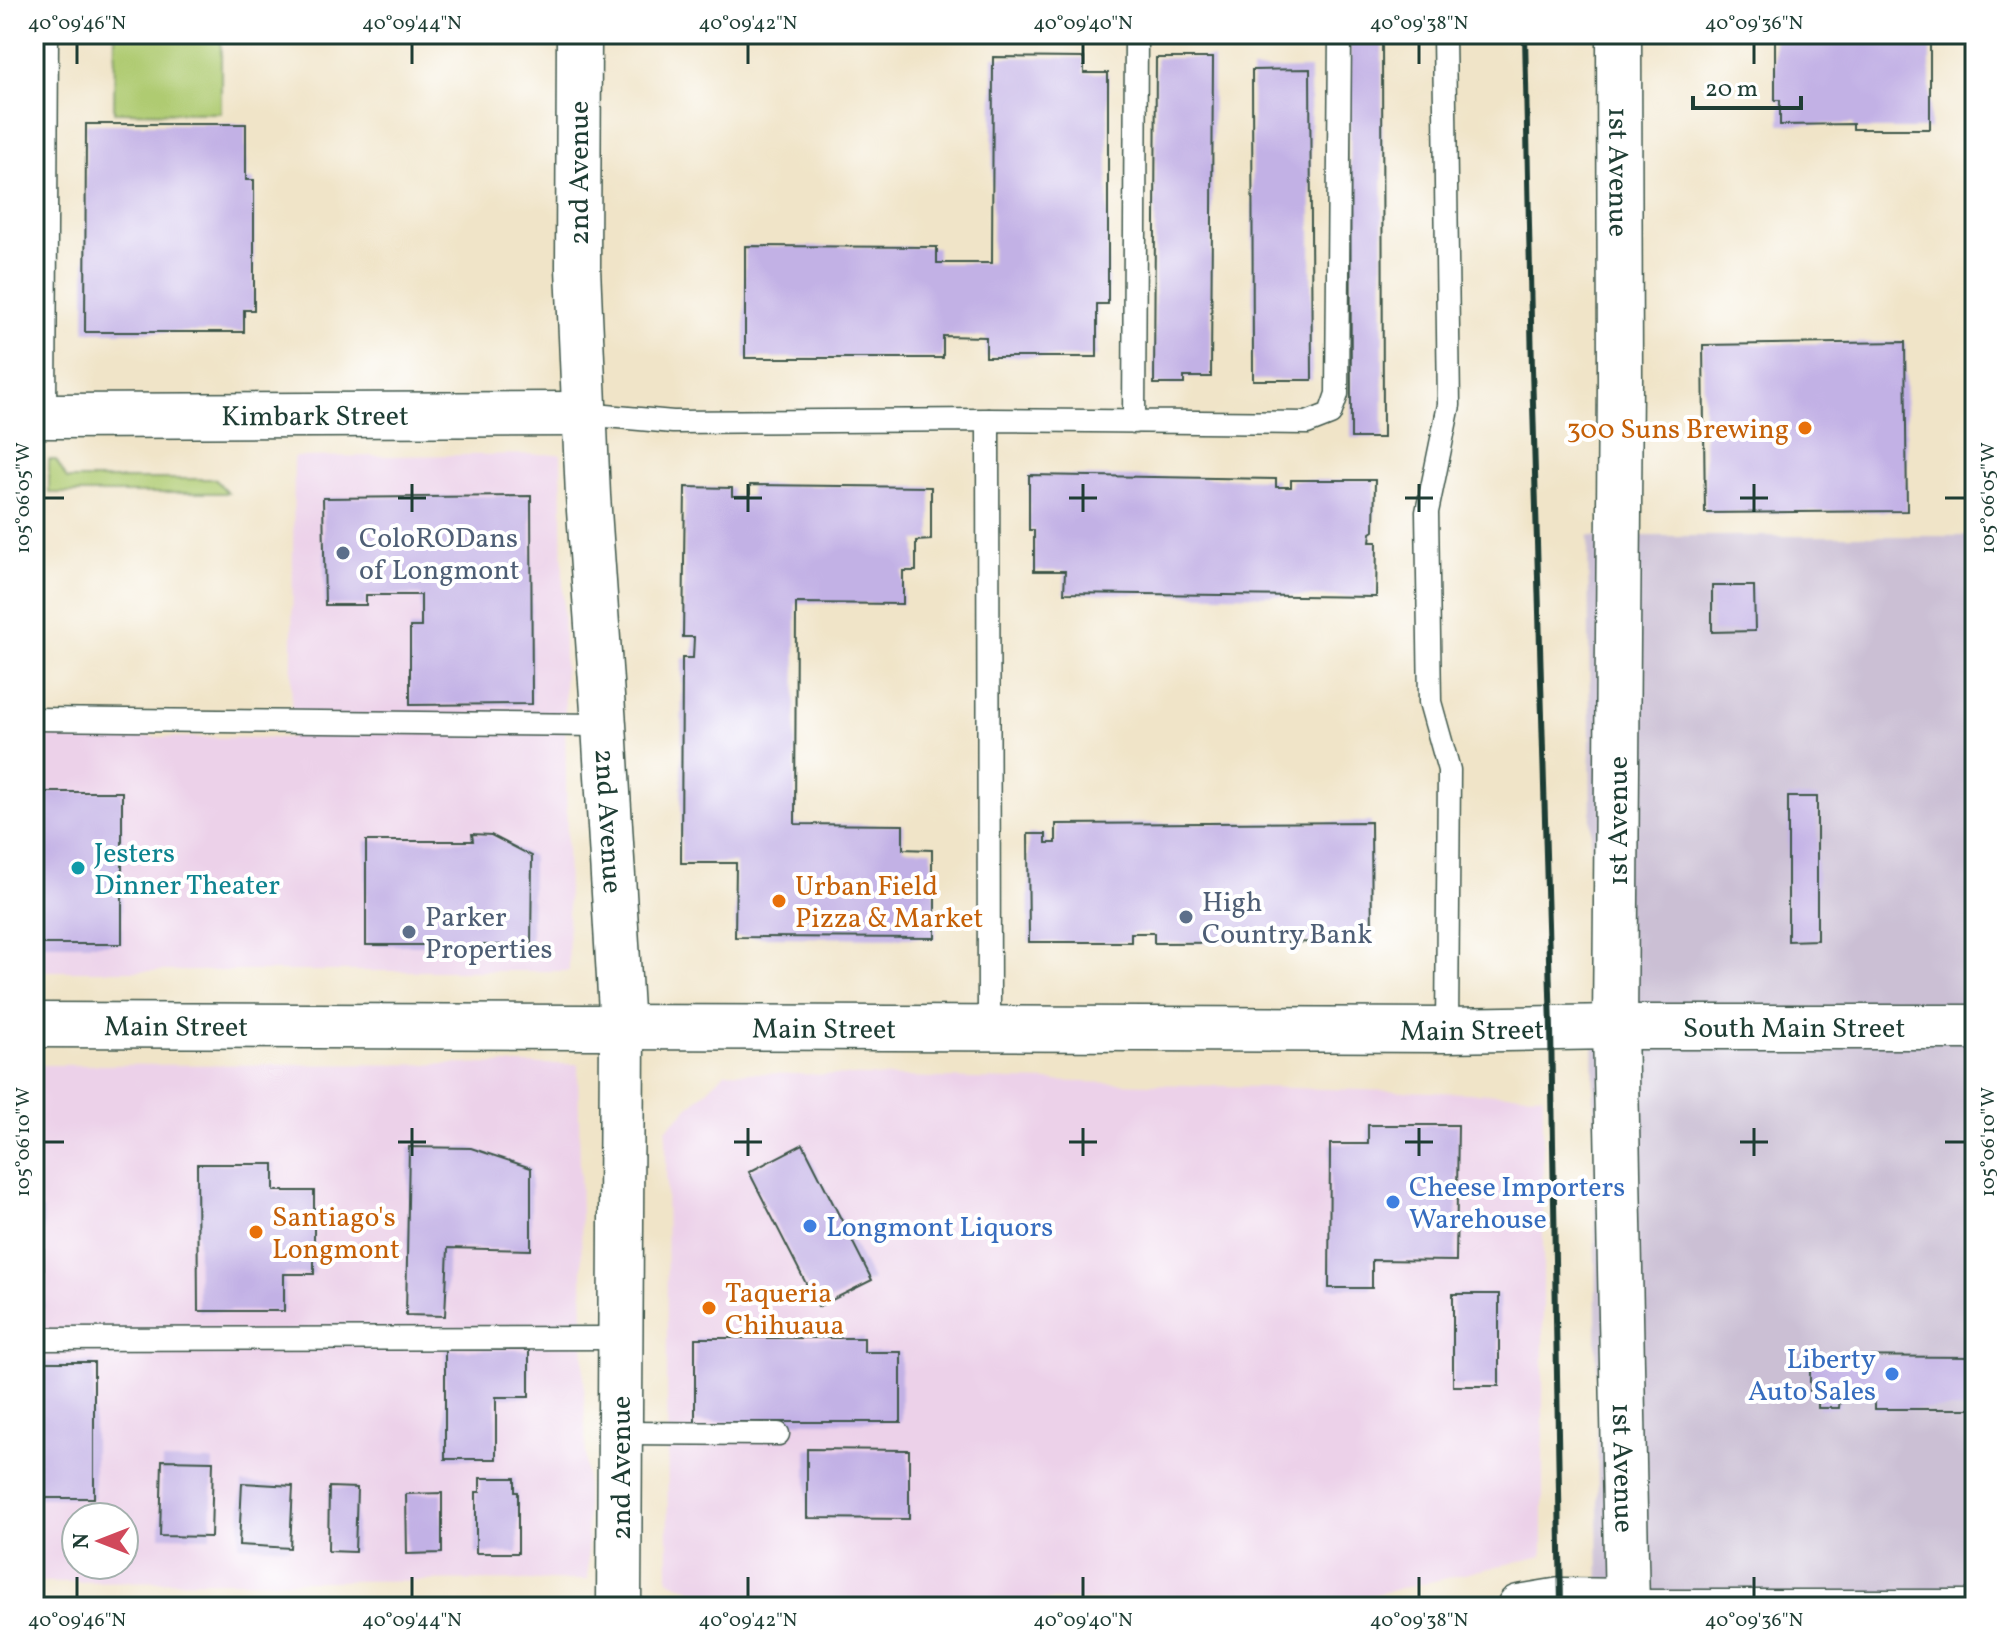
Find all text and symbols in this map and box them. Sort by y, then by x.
text: 40°09'46"N [28,10,126,38]
text: 40°09'44"N [362,10,462,38]
text: 40°09'42"N [699,10,798,38]
text: 40°09'40"N [1033,10,1133,38]
text: 40°09'38"N [1370,10,1468,38]
text: 40°09'36"N [1705,10,1803,38]
scale bar [1693,60,1801,110]
text: 20 m [1705,73,1758,107]
street label: 2nd Avenue [561,101,600,245]
street label: 1st Avenue [1597,107,1637,237]
street label: Kimbark Street [221,398,409,437]
place label: 300 Suns Brewing [1567,411,1789,450]
marker: 300 Suns Brewing [1796,419,1814,437]
text: 105°06'05"W [10,442,38,554]
text: 105°06'05"W [1975,442,2003,554]
place label: ColoRODans of Longmont [359,520,520,591]
marker: ColoRODans of Longmont [334,544,352,562]
street label: 2nd Avenue [583,748,631,895]
street label: 1st Avenue [1600,756,1639,886]
place label: Jesters Dinner Theater [94,835,280,906]
marker: Jesters Dinner Theater [69,859,87,877]
place label: Urban Field Pizza & Market [795,868,983,939]
place label: High Country Bank [1202,884,1373,955]
marker: Urban Field Pizza & Market [770,892,788,910]
place label: Parker Properties [425,899,552,970]
marker: High Country Bank [1177,908,1195,926]
marker: Parker Properties [400,923,418,941]
street label: Main Street [104,1008,248,1048]
street label: South Main Street [1683,1010,1905,1049]
street label: Main Street [752,1011,896,1050]
street label: Main Street [1400,1011,1544,1052]
text: 105°06'10"W [10,1087,38,1197]
text: 105°06'10"W [1975,1087,2003,1197]
place label: Cheese Importers Warehouse [1409,1169,1625,1240]
marker: Cheese Importers Warehouse [1384,1193,1402,1211]
place label: Santiago's Longmont [272,1199,400,1270]
place label: Longmont Liquors [826,1209,1053,1248]
marker: Longmont Liquors [801,1217,819,1235]
marker: Santiago's Longmont [247,1223,265,1241]
place label: Taqueria Chihuaua [725,1275,845,1346]
marker: Taqueria Chihuaua [700,1299,718,1317]
place label: Liberty Auto Sales [1748,1341,1876,1412]
marker: Liberty Auto Sales [1883,1365,1901,1383]
street label: 2nd Avenue [603,1396,642,1540]
street label: 1st Avenue [1601,1403,1642,1533]
north arrow [60,1501,140,1581]
text: N [67,1533,98,1549]
text: 40°09'46"N [28,1607,126,1635]
text: 40°09'44"N [362,1607,462,1635]
text: 40°09'42"N [699,1607,798,1635]
text: 40°09'40"N [1033,1607,1133,1635]
text: 40°09'38"N [1370,1607,1468,1635]
text: 40°09'36"N [1705,1607,1803,1635]

